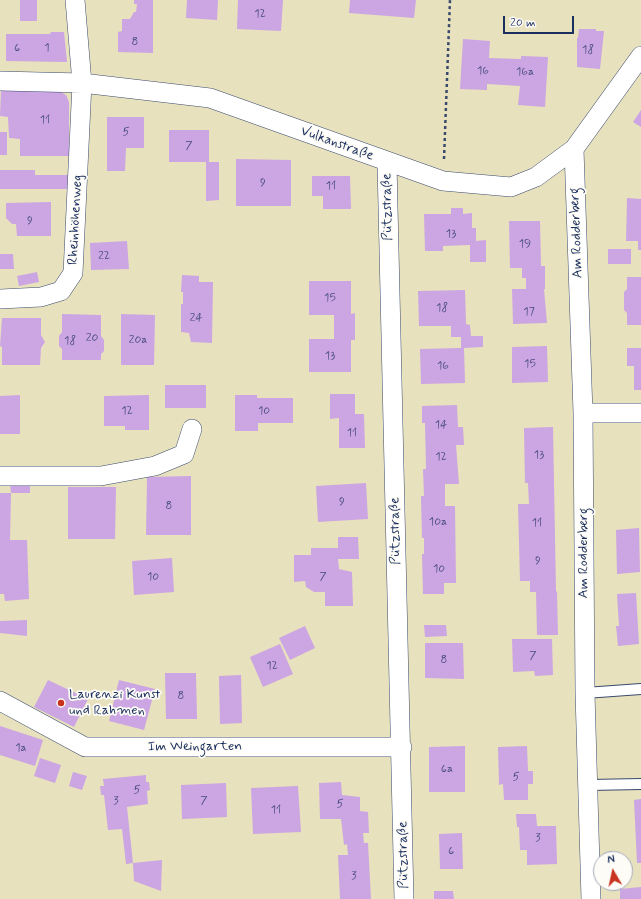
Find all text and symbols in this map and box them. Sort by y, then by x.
house number: 12 [254,7,266,21]
scale bar [505,8,576,34]
text: 20 m [510,15,536,31]
house number: 8 [132,35,138,49]
house number: 6 [14,41,20,55]
house number: 1 [44,41,50,55]
house number: 18 [582,43,594,57]
house number: 16 [477,64,489,78]
house number: 16a [516,65,534,79]
house number: 11 [40,113,50,127]
street label: Vulkanstraße [298,123,376,165]
house number: 5 [122,125,130,139]
house number: 7 [185,139,193,153]
street label: Pützstraße [379,173,397,241]
street label: Rheinhöhenweg [65,174,87,266]
house number: 9 [260,176,266,190]
house number: 11 [326,179,336,193]
street label: Am Rodderberg [567,187,587,279]
house number: 9 [27,214,33,228]
house number: 13 [446,227,456,241]
house number: 19 [519,237,531,251]
house number: 22 [98,249,110,263]
house number: 15 [324,291,336,305]
house number: 18 [436,301,448,315]
house number: 17 [523,305,535,319]
house number: 24 [189,311,203,325]
house number: 20 [86,331,98,345]
house number: 20a [129,333,147,347]
house number: 18 [64,334,76,348]
house number: 13 [325,349,335,363]
house number: 15 [524,357,536,371]
house number: 16 [437,359,449,373]
house number: 12 [121,404,133,418]
house number: 10 [258,404,270,418]
house number: 14 [435,418,447,432]
house number: 11 [347,426,357,440]
house number: 13 [534,448,544,462]
house number: 12 [435,450,447,464]
house number: 9 [339,495,345,509]
street label: Pützstraße [387,497,405,565]
house number: 8 [166,499,172,513]
street label: Am Rodderberg [576,508,592,598]
house number: 10a [429,515,447,529]
house number: 11 [532,516,542,530]
house number: 9 [535,554,541,568]
house number: 10 [433,562,445,576]
house number: 10 [147,570,159,584]
house number: 7 [319,570,327,584]
house number: 7 [529,649,537,663]
house number: 8 [441,653,447,667]
house number: 12 [266,659,278,673]
place label: Laurenzi Kunst und Rahmen [69,687,160,720]
house number: 8 [178,689,184,703]
marker: Laurenzi Kunst und Rahmen [56,698,66,708]
street label: Im Weingarten [148,739,242,755]
house number: 1a [15,741,27,755]
house number: 6a [441,762,453,776]
house number: 5 [512,770,520,784]
house number: 5 [133,783,141,797]
house number: 3 [113,794,119,808]
house number: 7 [200,794,208,808]
house number: 5 [336,797,344,811]
house number: 11 [271,803,281,817]
street label: Pützstraße [395,821,413,889]
house number: 3 [535,831,541,845]
house number: 6 [448,844,454,858]
north arrow [593,851,633,891]
text: N [607,853,616,868]
house number: 3 [351,869,357,883]

